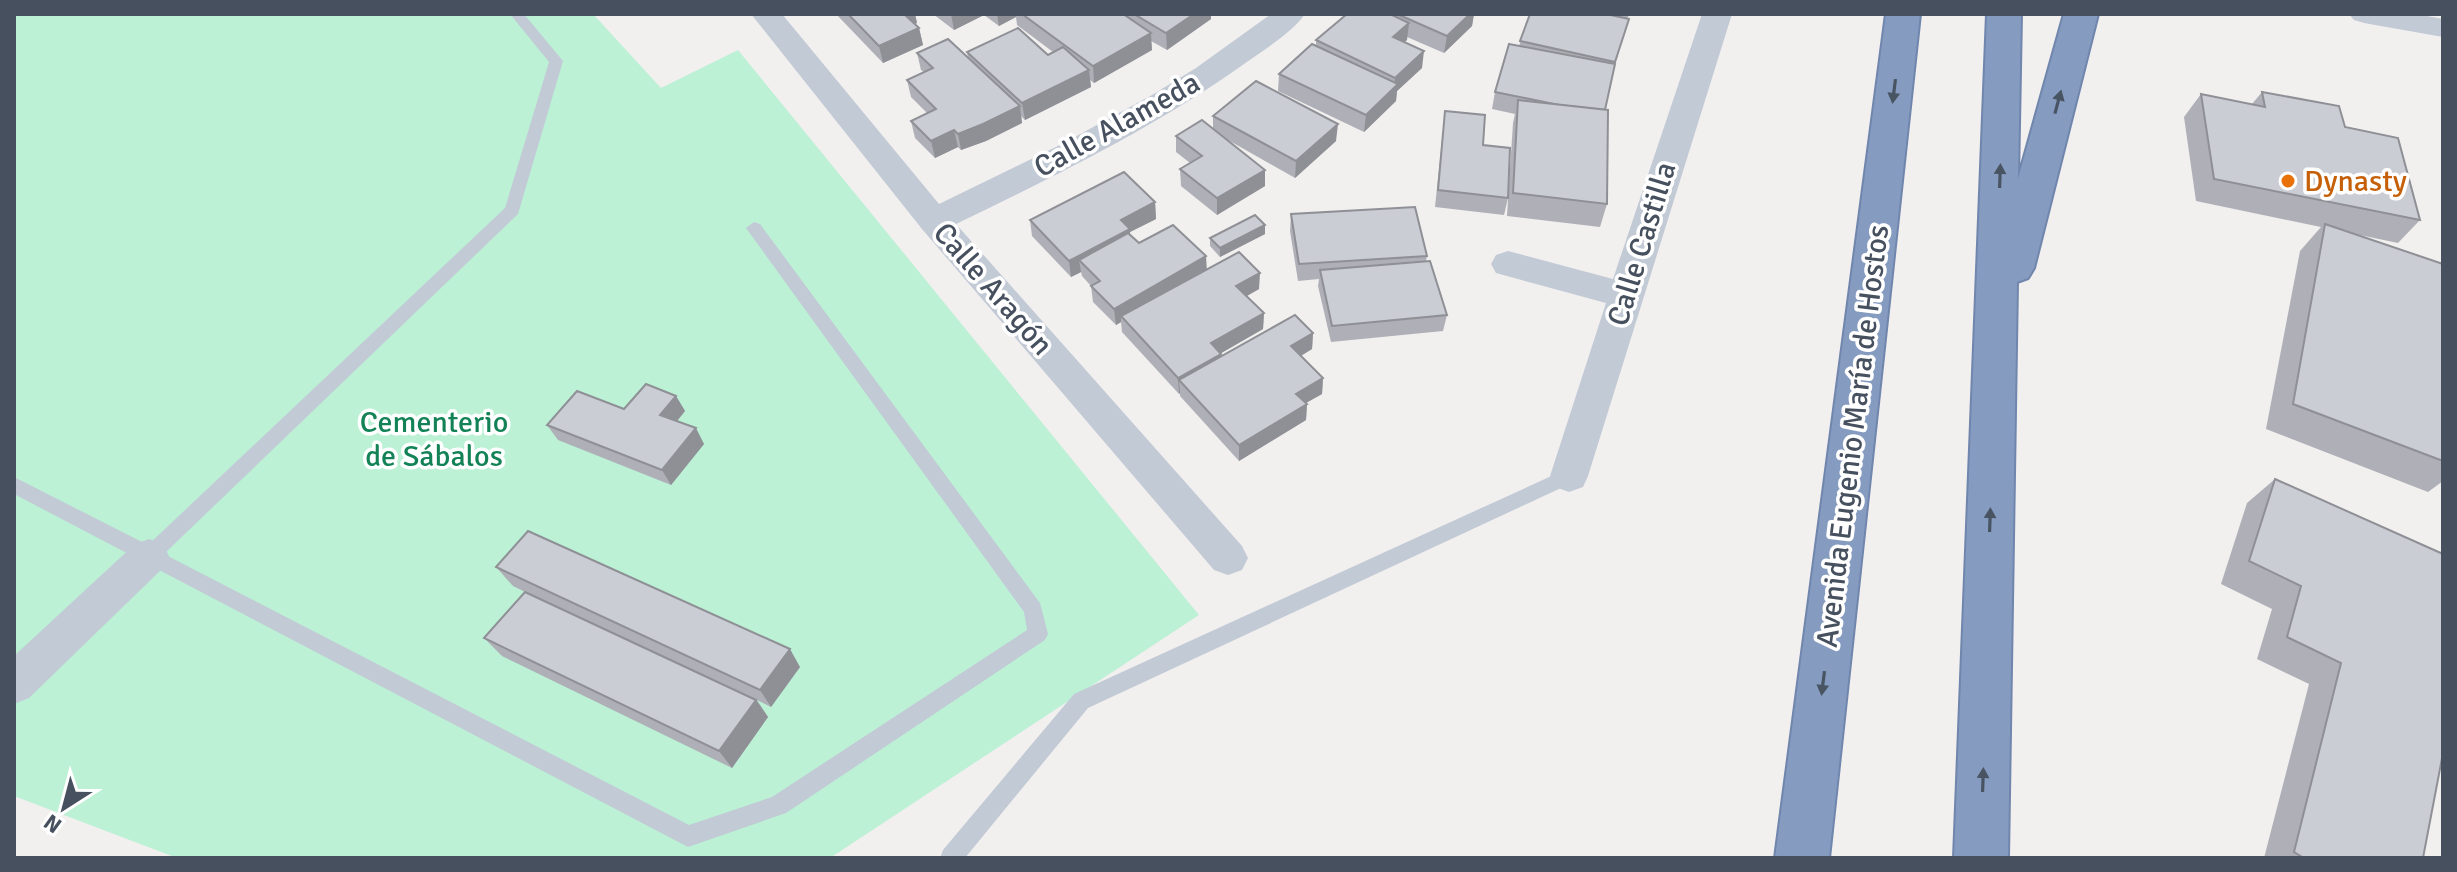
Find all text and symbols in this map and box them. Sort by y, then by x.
street label: Calle Alameda [1028,64,1206,186]
one-way arrow [1887,79,1900,104]
one-way arrow [2052,89,2064,114]
street label: Calle Castilla [1600,158,1684,330]
one-way arrow [1993,163,2006,188]
place label: Dynasty [2304,163,2407,200]
marker: Dynasty [2279,172,2297,190]
street label: Calle Aragón [925,215,1061,363]
street label: Avenida Eugenio María de Hostos [1809,223,1897,649]
park label: Cementerio de Sábalos [360,404,508,475]
one-way arrow [1984,507,1997,532]
one-way arrow [1817,671,1830,696]
one-way arrow [1977,767,1990,792]
north arrow [24,768,104,848]
text: N [38,808,67,839]

